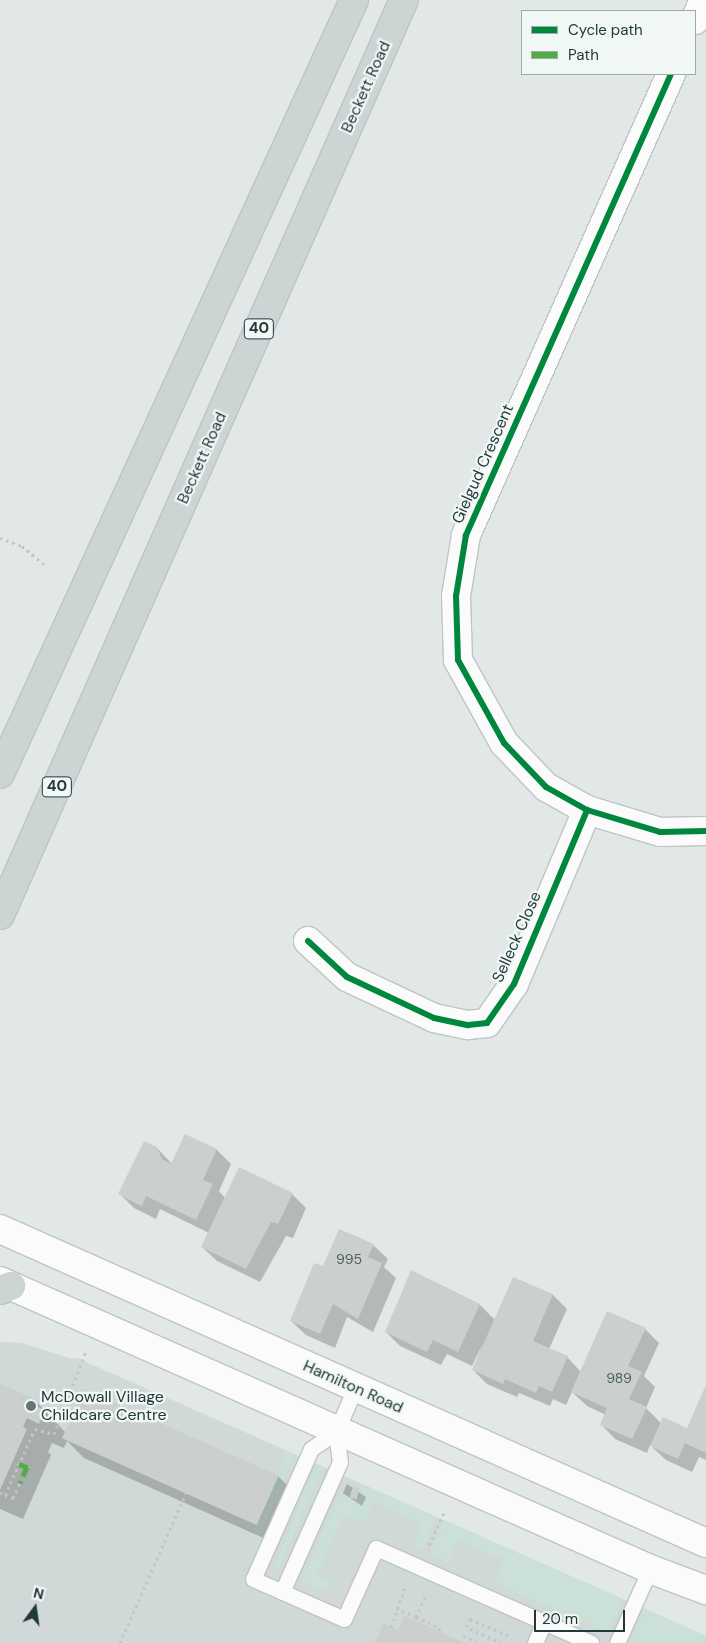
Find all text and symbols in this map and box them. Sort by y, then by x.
legend [521,10,696,75]
text: Cycle path [568,20,643,40]
street label: Beckett Road [337,38,395,136]
text: Path [568,45,599,65]
road number: 40 [243,316,275,342]
street label: Gielgud Crescent [448,401,518,527]
street label: Beckett Road [173,409,231,507]
road number: 40 [41,774,73,800]
street label: Selleck Close [488,888,546,986]
house number: 995 [336,1251,362,1267]
street label: Hamilton Road [300,1356,406,1418]
house number: 989 [606,1370,632,1386]
place label: McDowall Village Childcare Centre [41,1387,167,1425]
marker: McDowall Village Childcare Centre [25,1400,37,1412]
north arrow [10,1583,60,1633]
text: N [31,1583,46,1603]
scale bar [536,1600,627,1632]
text: 20 m [542,1609,578,1629]

